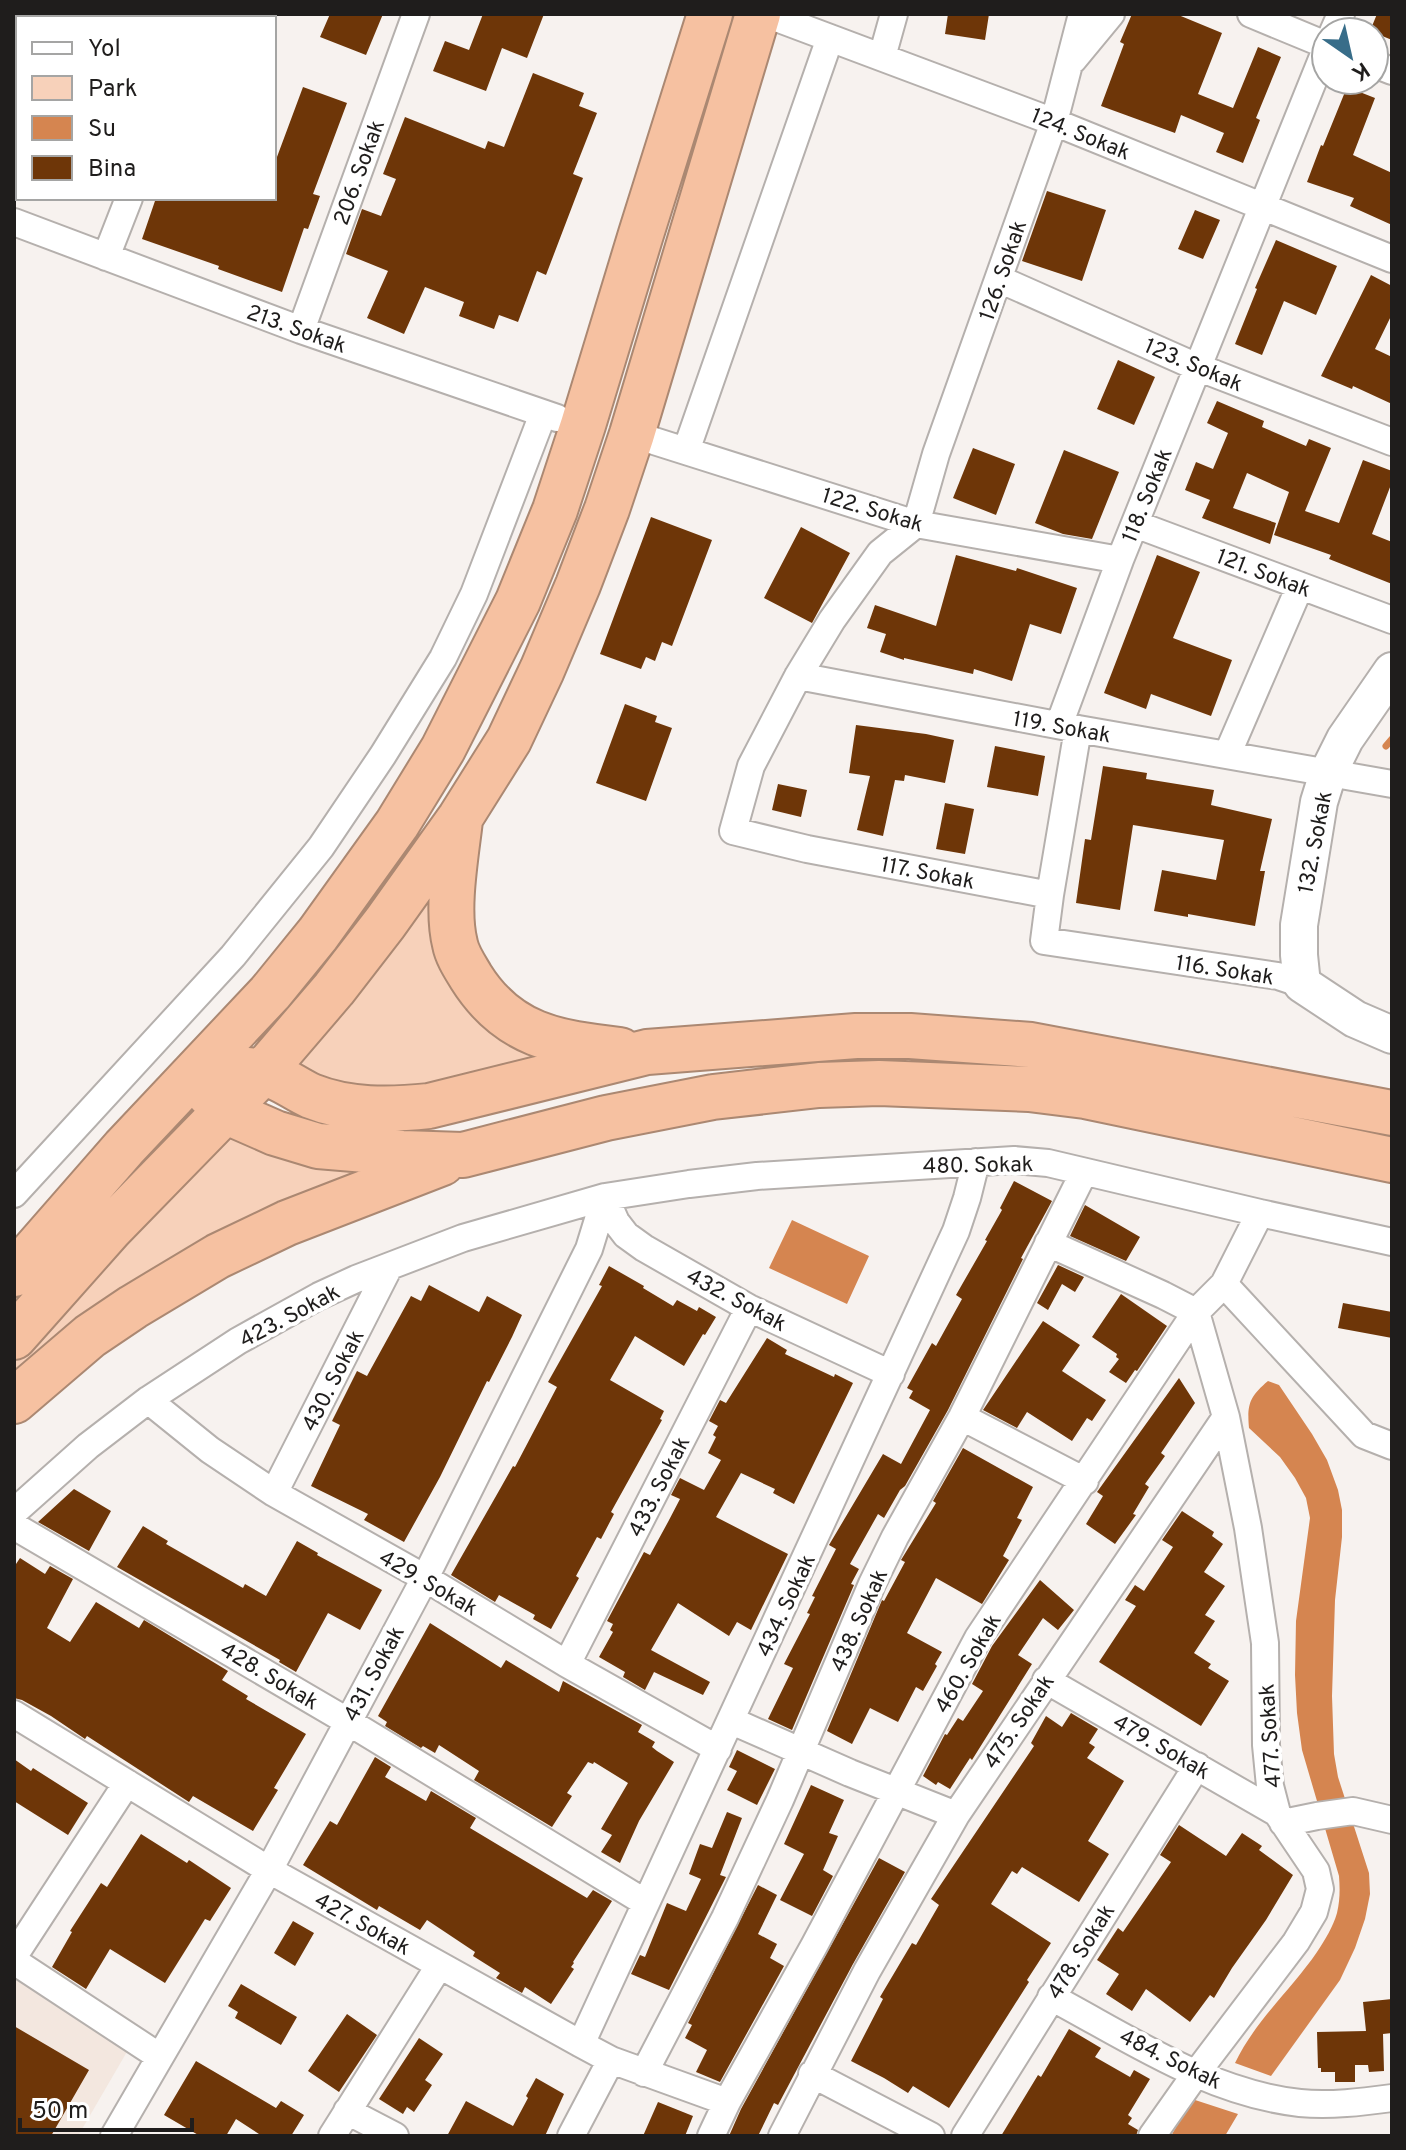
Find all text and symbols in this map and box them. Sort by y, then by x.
legend [16,16,276,200]
north arrow [1310,16,1390,96]
text: Yol [88,35,121,65]
text: K [1346,55,1374,86]
text: Park [88,75,138,105]
street label: 124. Sokak [1026,103,1134,167]
text: Su [88,115,116,145]
street label: 206. Sokak [329,116,392,229]
text: Bina [88,155,136,185]
street label: 126. Sokak [975,217,1034,325]
street label: 213. Sokak [242,300,350,361]
street label: 123. Sokak [1140,333,1246,399]
street label: 118. Sokak [1117,445,1179,547]
street label: 122. Sokak [818,483,926,540]
street label: 121. Sokak [1212,544,1314,605]
street label: 119. Sokak [1010,707,1113,750]
street label: 132. Sokak [1293,789,1340,896]
street label: 117. Sokak [878,852,977,897]
street label: 116. Sokak [1174,950,1276,993]
street label: 480. Sokak [923,1152,1034,1181]
street label: 432. Sokak [681,1264,791,1339]
street label: 423. Sokak [235,1280,345,1355]
street label: 430. Sokak [297,1326,371,1436]
street label: 433. Sokak [623,1432,697,1542]
street label: 429. Sokak [373,1545,482,1623]
street label: 434. Sokak [752,1550,823,1662]
street label: 438. Sokak [826,1565,895,1677]
street label: 460. Sokak [930,1610,1008,1719]
street label: 431. Sokak [339,1622,412,1727]
street label: 428. Sokak [215,1637,323,1717]
street label: 475. Sokak [979,1670,1062,1775]
street label: 477. Sokak [1254,1683,1289,1789]
street label: 479. Sokak [1107,1710,1214,1787]
street label: 427. Sokak [309,1888,415,1963]
street label: 478. Sokak [1042,1900,1122,2005]
street label: 484. Sokak [1114,2024,1225,2097]
scale bar [20,2082,192,2132]
text: 50 m [32,2097,88,2127]

